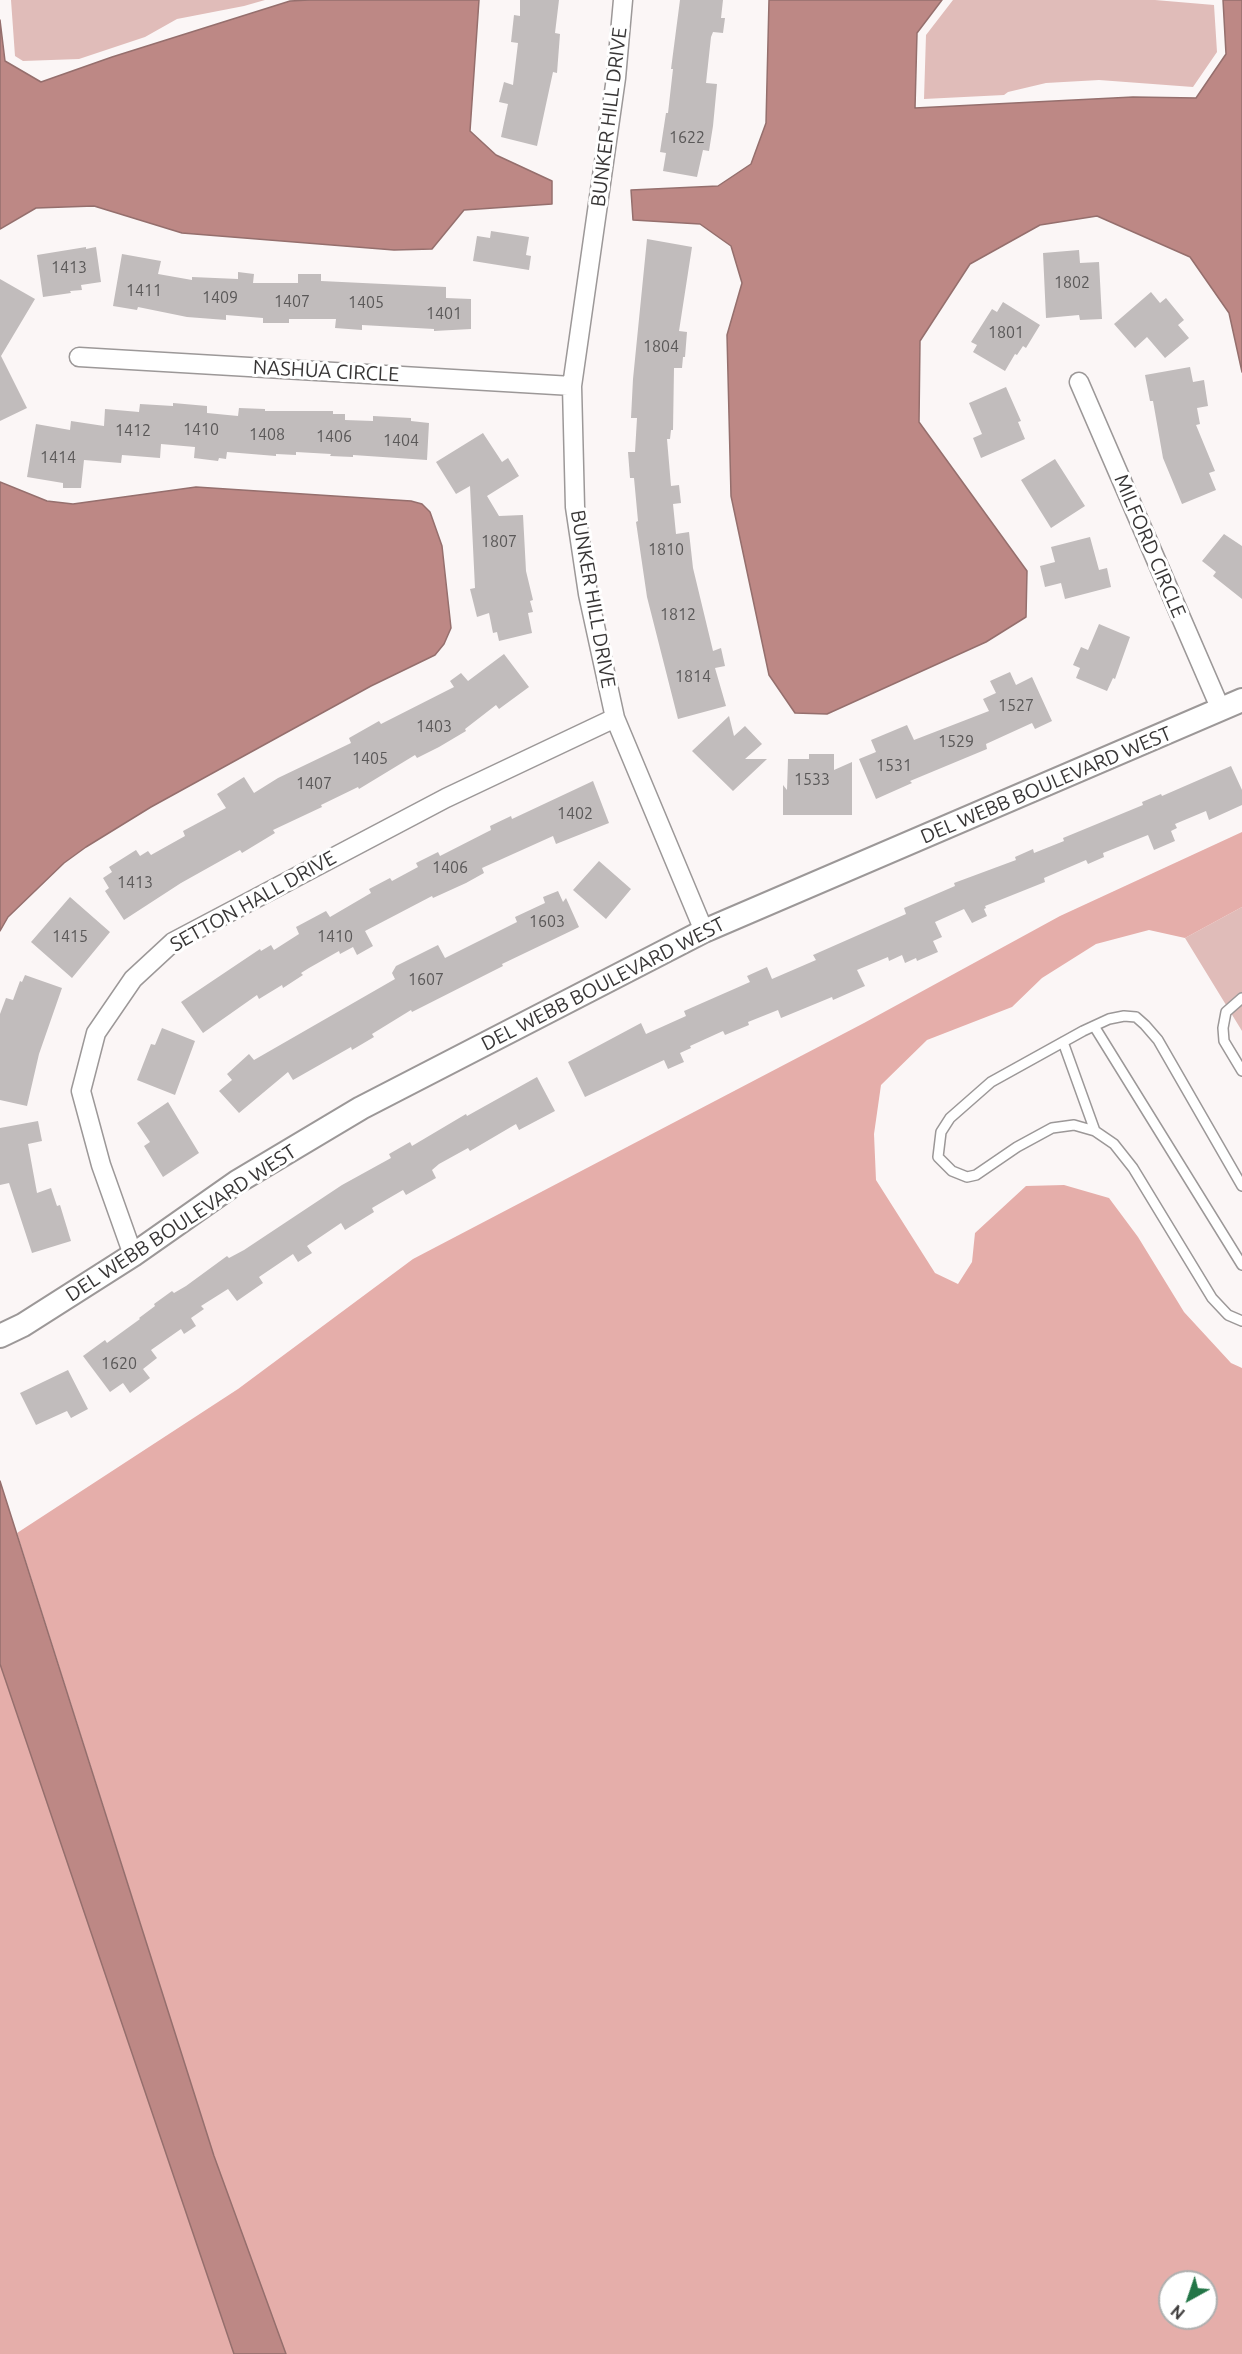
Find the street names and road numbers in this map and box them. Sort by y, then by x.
street label: BUNKER HILL DRIVE [586,26,632,208]
street label: NASHUA CIRCLE [252,355,400,387]
street label: MILFORD CIRCLE [1109,471,1191,621]
street label: BUNKER HILL DRIVE [565,508,621,690]
street label: DEL WEBB BOULEVARD WEST [917,721,1175,849]
street label: SETTON HALL DRIVE [166,845,340,957]
street label: DEL WEBB BOULEVARD WEST [477,912,729,1056]
street label: DEL WEBB BOULEVARD WEST [61,1139,301,1307]

